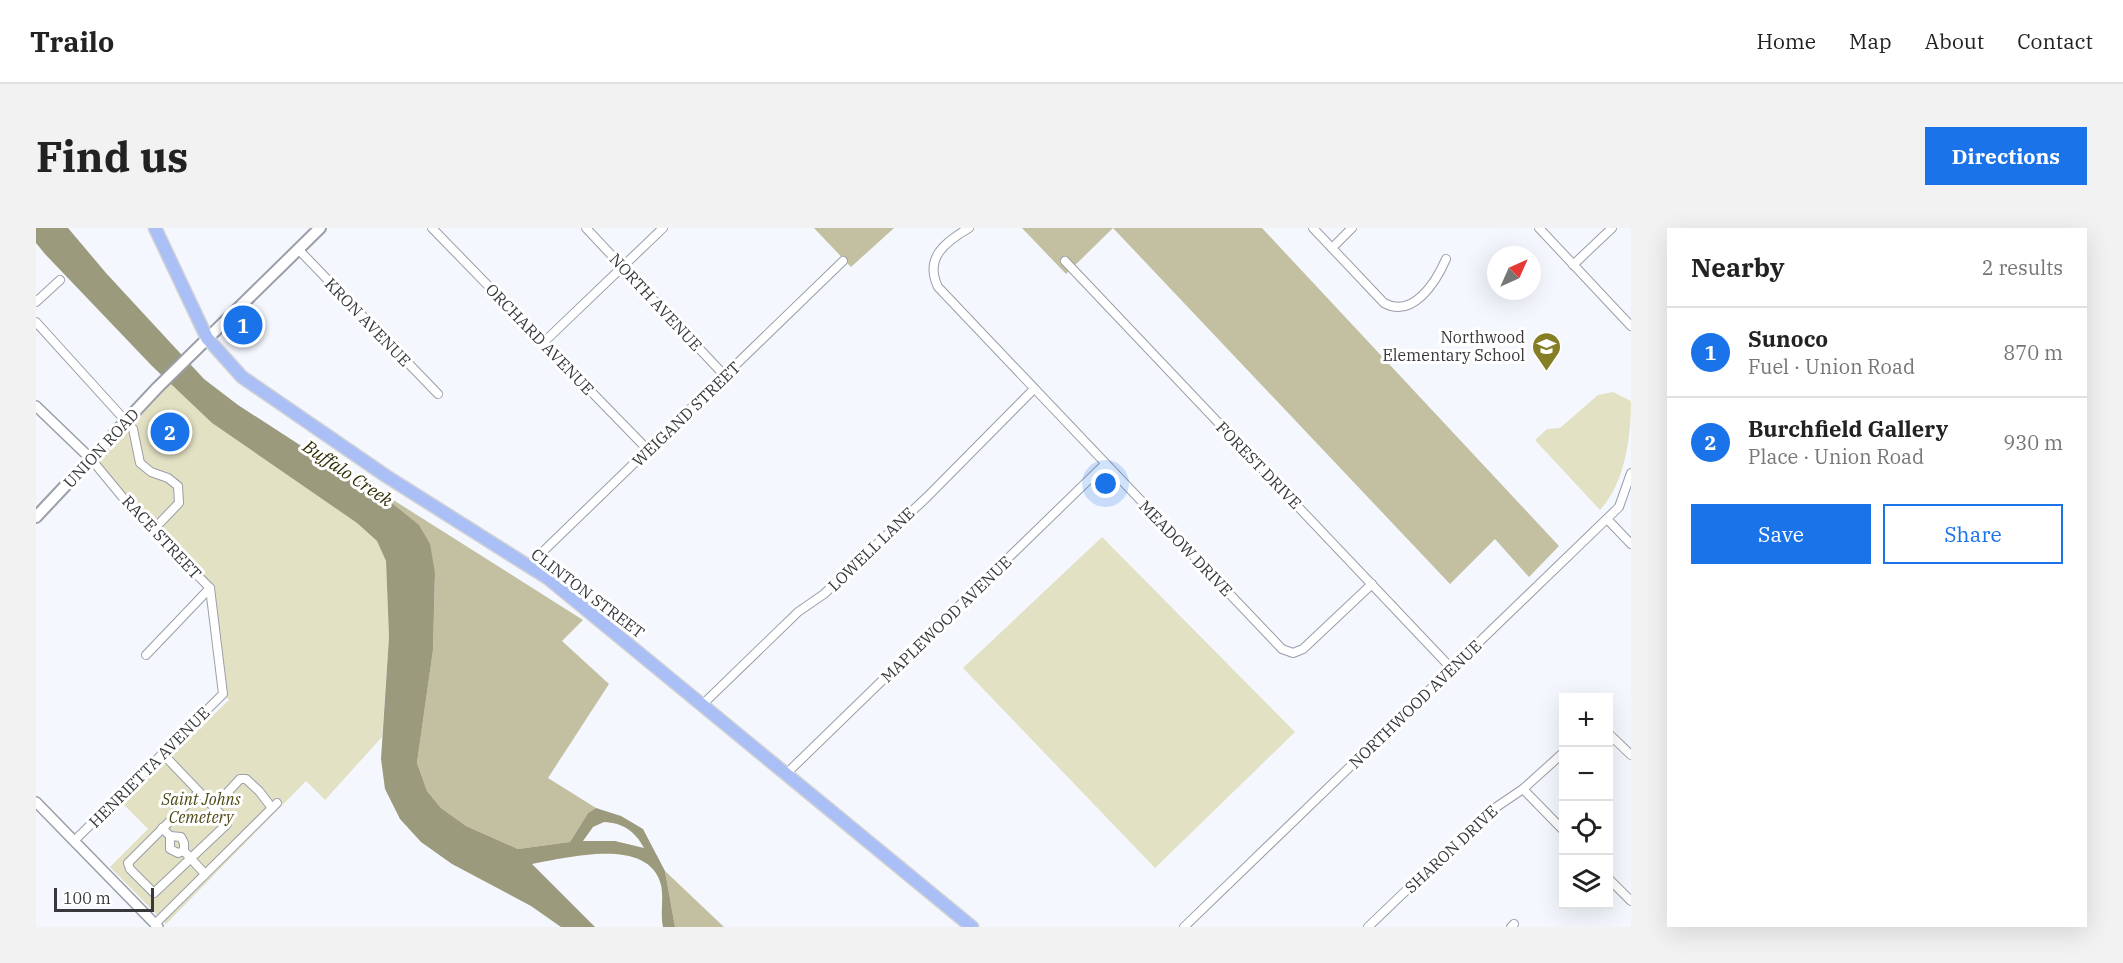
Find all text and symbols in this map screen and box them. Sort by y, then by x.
text: Trailo [30,23,114,60]
text: Home [1756,27,1816,55]
text: Map [1849,27,1892,55]
text: About [1925,27,1984,55]
text: Contact [2017,27,2093,55]
button: Directions [1925,127,2087,185]
text: Find us [36,129,188,184]
north arrow [1487,246,1541,300]
street label: NORTH AVENUE [606,249,706,355]
text: Nearby [1691,250,1785,284]
text: 2 results [1982,254,2063,281]
street label: KRON AVENUE [321,274,415,370]
street label: ORCHARD AVENUE [482,279,598,399]
pin: 1 [224,302,262,348]
text: Sunoco [1748,324,1828,353]
place label: Northwood Elementary School [1382,327,1525,365]
school or university icon: Northwood Elementary School [1530,330,1562,372]
text: 1 [1705,339,1717,366]
text: 870 m [2003,339,2063,366]
text: Fuel · Union Road [1748,353,1915,380]
street label: WEIGAND STREET [628,357,744,471]
street label: UNION ROAD [59,404,143,492]
pin: 2 [150,410,190,454]
text: Burchfield Gallery [1748,414,1948,443]
street label: FOREST DRIVE [1212,417,1306,513]
text: 2 [1705,429,1717,456]
text: 930 m [2003,429,2063,456]
water label: Buffalo Creek [298,434,398,512]
text: Place · Union Road [1748,443,1924,470]
your location [1091,469,1120,498]
street label: RACE STREET [118,491,206,583]
street label: MEADOW DRIVE [1135,496,1237,600]
street label: LOWELL LANE [824,503,918,595]
button: Save [1691,504,1871,564]
button: Share [1883,504,2063,564]
street label: CLINTON STREET [527,544,649,642]
street label: MAPLEWOOD AVENUE [877,552,1015,686]
street label: NORTHWOOD AVENUE [1345,636,1485,772]
map controls [1559,693,1613,909]
button: + [1559,693,1613,747]
street label: HENRIETTA AVENUE [85,703,213,831]
button: − [1559,747,1613,801]
park label: Saint Johns Cemetery [160,789,241,827]
street label: SHARON DRIVE [1400,801,1502,897]
button: locate [1559,801,1613,855]
button: layers [1559,855,1613,909]
scale bar [54,885,154,912]
text: 100 m [63,888,111,908]

